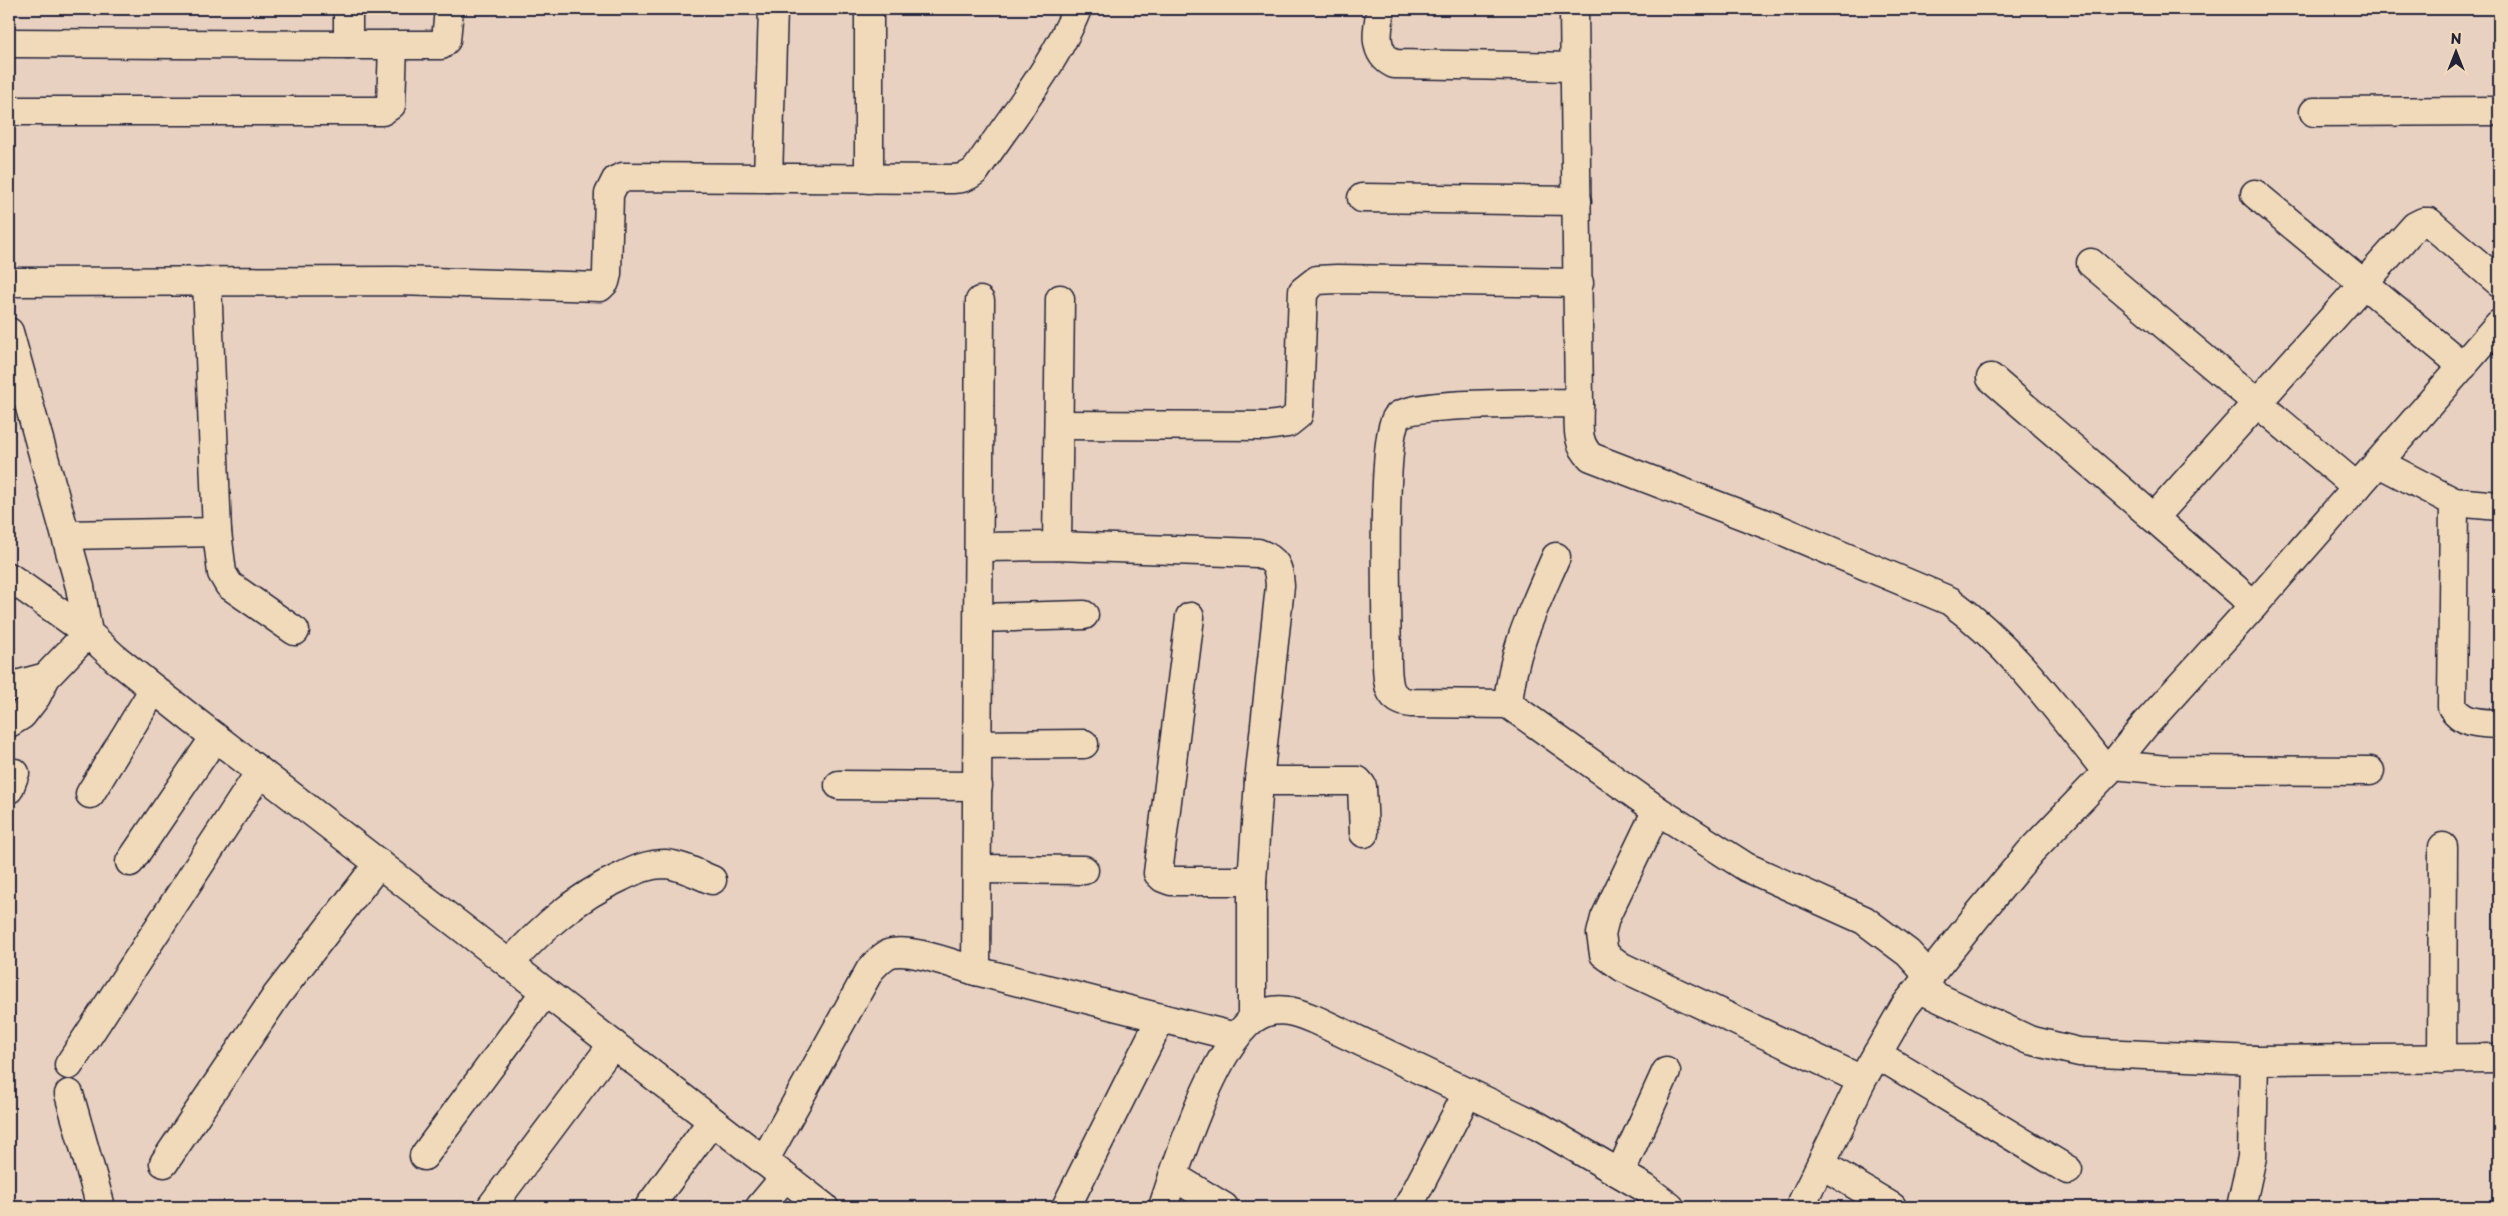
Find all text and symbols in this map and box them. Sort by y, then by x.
north arrow [2430,28,2480,78]
text: N [2450,28,2462,49]

